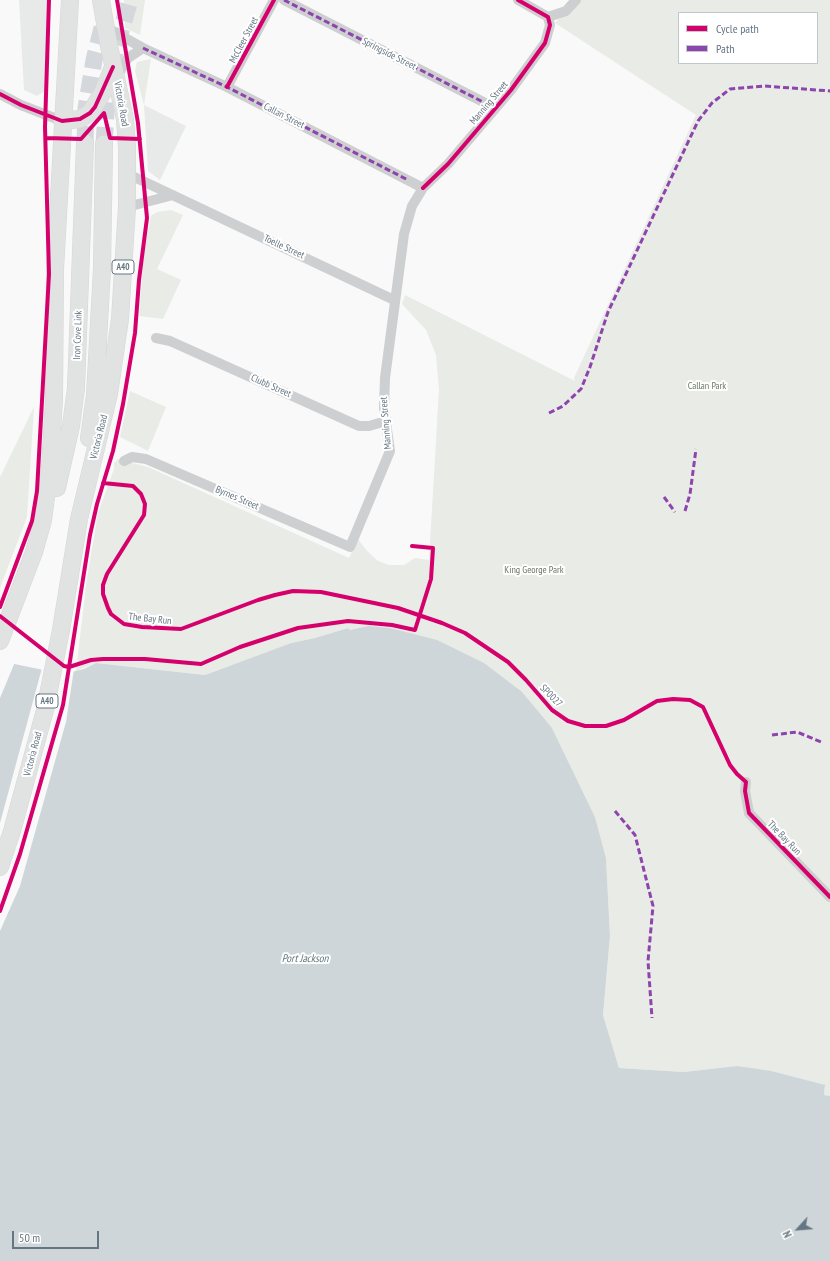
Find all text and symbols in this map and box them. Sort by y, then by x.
legend [678,12,818,64]
street label: McCleer Street [227,15,261,65]
text: Cycle path [716,21,759,36]
street label: Springside Street [360,35,418,73]
text: Path [716,41,734,56]
street label: Manning Street [467,79,511,127]
street label: Victoria Road [111,81,131,127]
street label: Callan Street [262,101,306,131]
street label: Toelle Street [262,232,306,262]
road number: A40 [112,260,134,274]
street label: Iron Cove Link [71,310,85,360]
street label: Clubb Street [249,372,293,400]
park label: Callan Park [688,380,726,392]
street label: Manning Street [378,396,394,450]
street label: Victoria Road [88,414,110,460]
street label: Byrnes Street [214,484,260,512]
park label: King George Park [504,564,564,576]
street label: The Bay Run [128,611,172,627]
street label: SP0027 [537,682,565,710]
road number: A40 [36,694,58,708]
street label: Victoria Road [21,731,45,777]
street label: The Bay Run [765,818,803,858]
water label: Port Jackson [282,952,328,966]
north arrow [778,1209,818,1249]
scale bar [14,1223,101,1249]
text: N [780,1229,795,1240]
text: 50 m [19,1230,40,1245]

